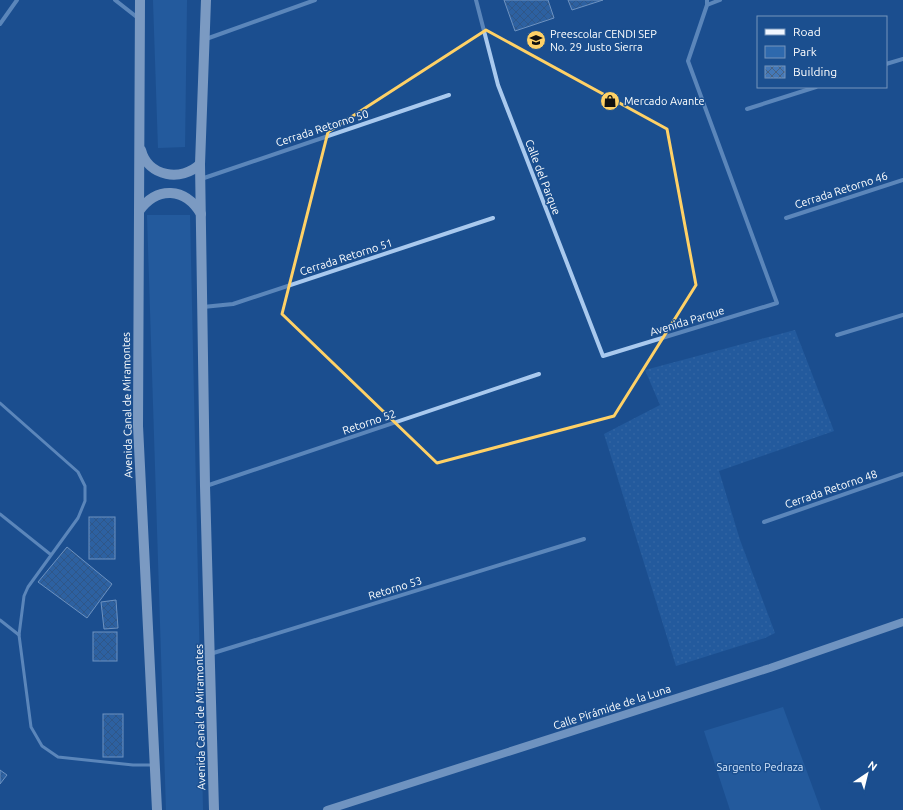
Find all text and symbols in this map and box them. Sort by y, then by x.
legend [757,16,887,88]
text: Road [793,25,821,38]
place label: Preescolar CENDI SEP No. 29 Justo Sierra [550,28,657,53]
school or university icon: Preescolar CENDI SEP No. 29 Justo Sierra [525,29,547,51]
text: Park [793,45,817,58]
text: Building [793,65,837,78]
shop icon: Mercado Avante [599,90,621,112]
place label: Mercado Avante [624,95,705,107]
street label: Cerrada Retorno 50 [274,107,370,149]
street label: Calle del Parque [523,138,563,216]
street label: Cerrada Retorno 46 [793,169,889,211]
street label: Cerrada Retorno 51 [298,236,394,278]
street label: Avenida Parque [648,304,726,338]
street label: Avenida Canal de Miramontes [120,332,134,478]
street label: Retorno 52 [341,407,397,437]
street label: Cerrada Retorno 48 [783,468,879,510]
street label: Retorno 53 [367,574,423,602]
street label: Avenida Canal de Miramontes [193,644,207,790]
street label: Calle Pirámide de la Luna [552,682,672,732]
north arrow [847,754,887,794]
text: N [866,759,880,773]
park label: Sargento Pedraza [717,761,803,773]

